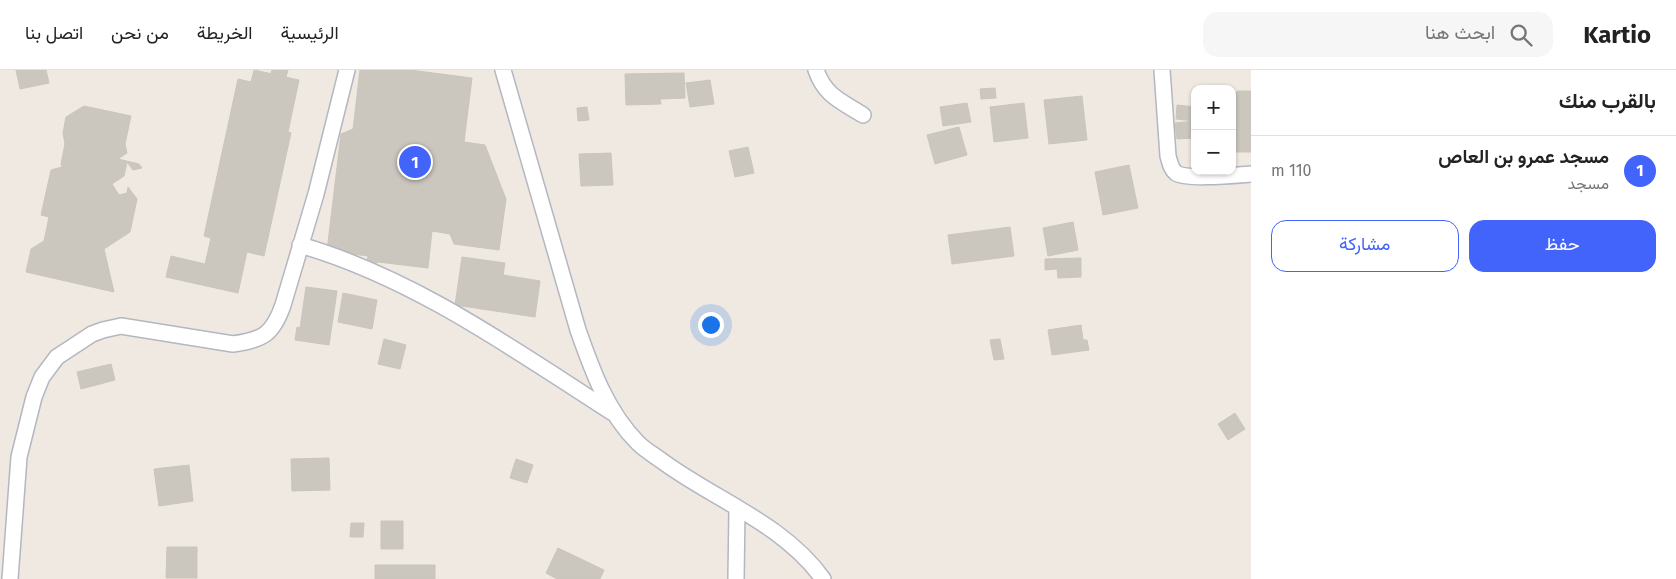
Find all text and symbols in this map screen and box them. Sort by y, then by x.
search box [1203,12,1553,57]
text: ابحث هنا [1425,21,1495,44]
icon: search [1507,21,1535,49]
text: Kartio [1583,21,1651,49]
text: اتصل بنا [25,22,83,44]
text: من نحن [111,22,169,44]
text: الخريطة [197,22,253,44]
text: الرئيسية [281,22,339,44]
map controls [1191,85,1236,175]
button: + [1191,85,1236,130]
text: بالقرب منك [1559,88,1656,114]
button: − [1191,130,1236,175]
pin: 1 [399,143,431,181]
text: مسجد عمرو بن العاص [1438,145,1609,168]
text: 110 m [1271,161,1312,180]
text: 1 [1636,161,1644,180]
text: مسجد [1568,174,1609,193]
button: مشاركة [1271,220,1459,272]
button: حفظ [1469,220,1656,272]
your location [698,312,724,338]

